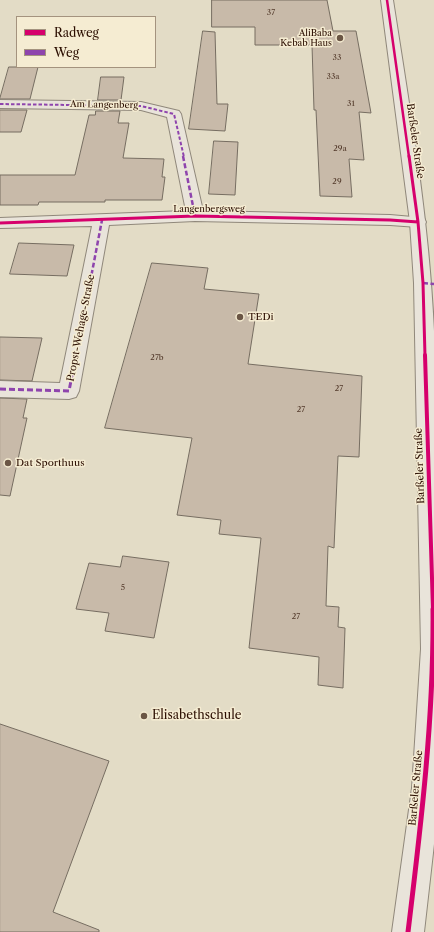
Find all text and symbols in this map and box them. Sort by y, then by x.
house number: 37 [267,8,275,18]
legend [16,16,156,68]
text: Radweg [54,25,99,40]
place label: AliBaba Kebab Haus [280,28,332,49]
marker: AliBaba Kebab Haus [335,33,345,43]
text: Weg [54,45,79,60]
house number: 33 [333,53,341,63]
house number: 33a [326,72,340,82]
street label: Am Langenberg [70,99,138,111]
house number: 31 [347,99,355,109]
street label: Barßeler Straße [404,103,426,179]
house number: 29a [333,144,347,154]
house number: 29 [332,177,342,187]
street label: Langenbergsweg [173,204,245,214]
street label: Propst-Wehage-Straße [65,273,97,383]
place label: TEDi [248,311,274,323]
marker: TEDi [235,312,245,322]
house number: 27b [150,353,164,363]
house number: 27 [335,384,343,394]
house number: 27 [297,405,305,415]
street label: Barßeler Straße [413,428,427,504]
place label: Dat Sporthuus [16,457,84,469]
marker: Dat Sporthuus [3,458,13,468]
house number: 5 [121,583,125,593]
house number: 27 [292,612,300,622]
place label: Elisabethschule [152,709,241,723]
marker: Elisabethschule [139,711,149,721]
street label: Barßeler Straße [407,750,425,826]

